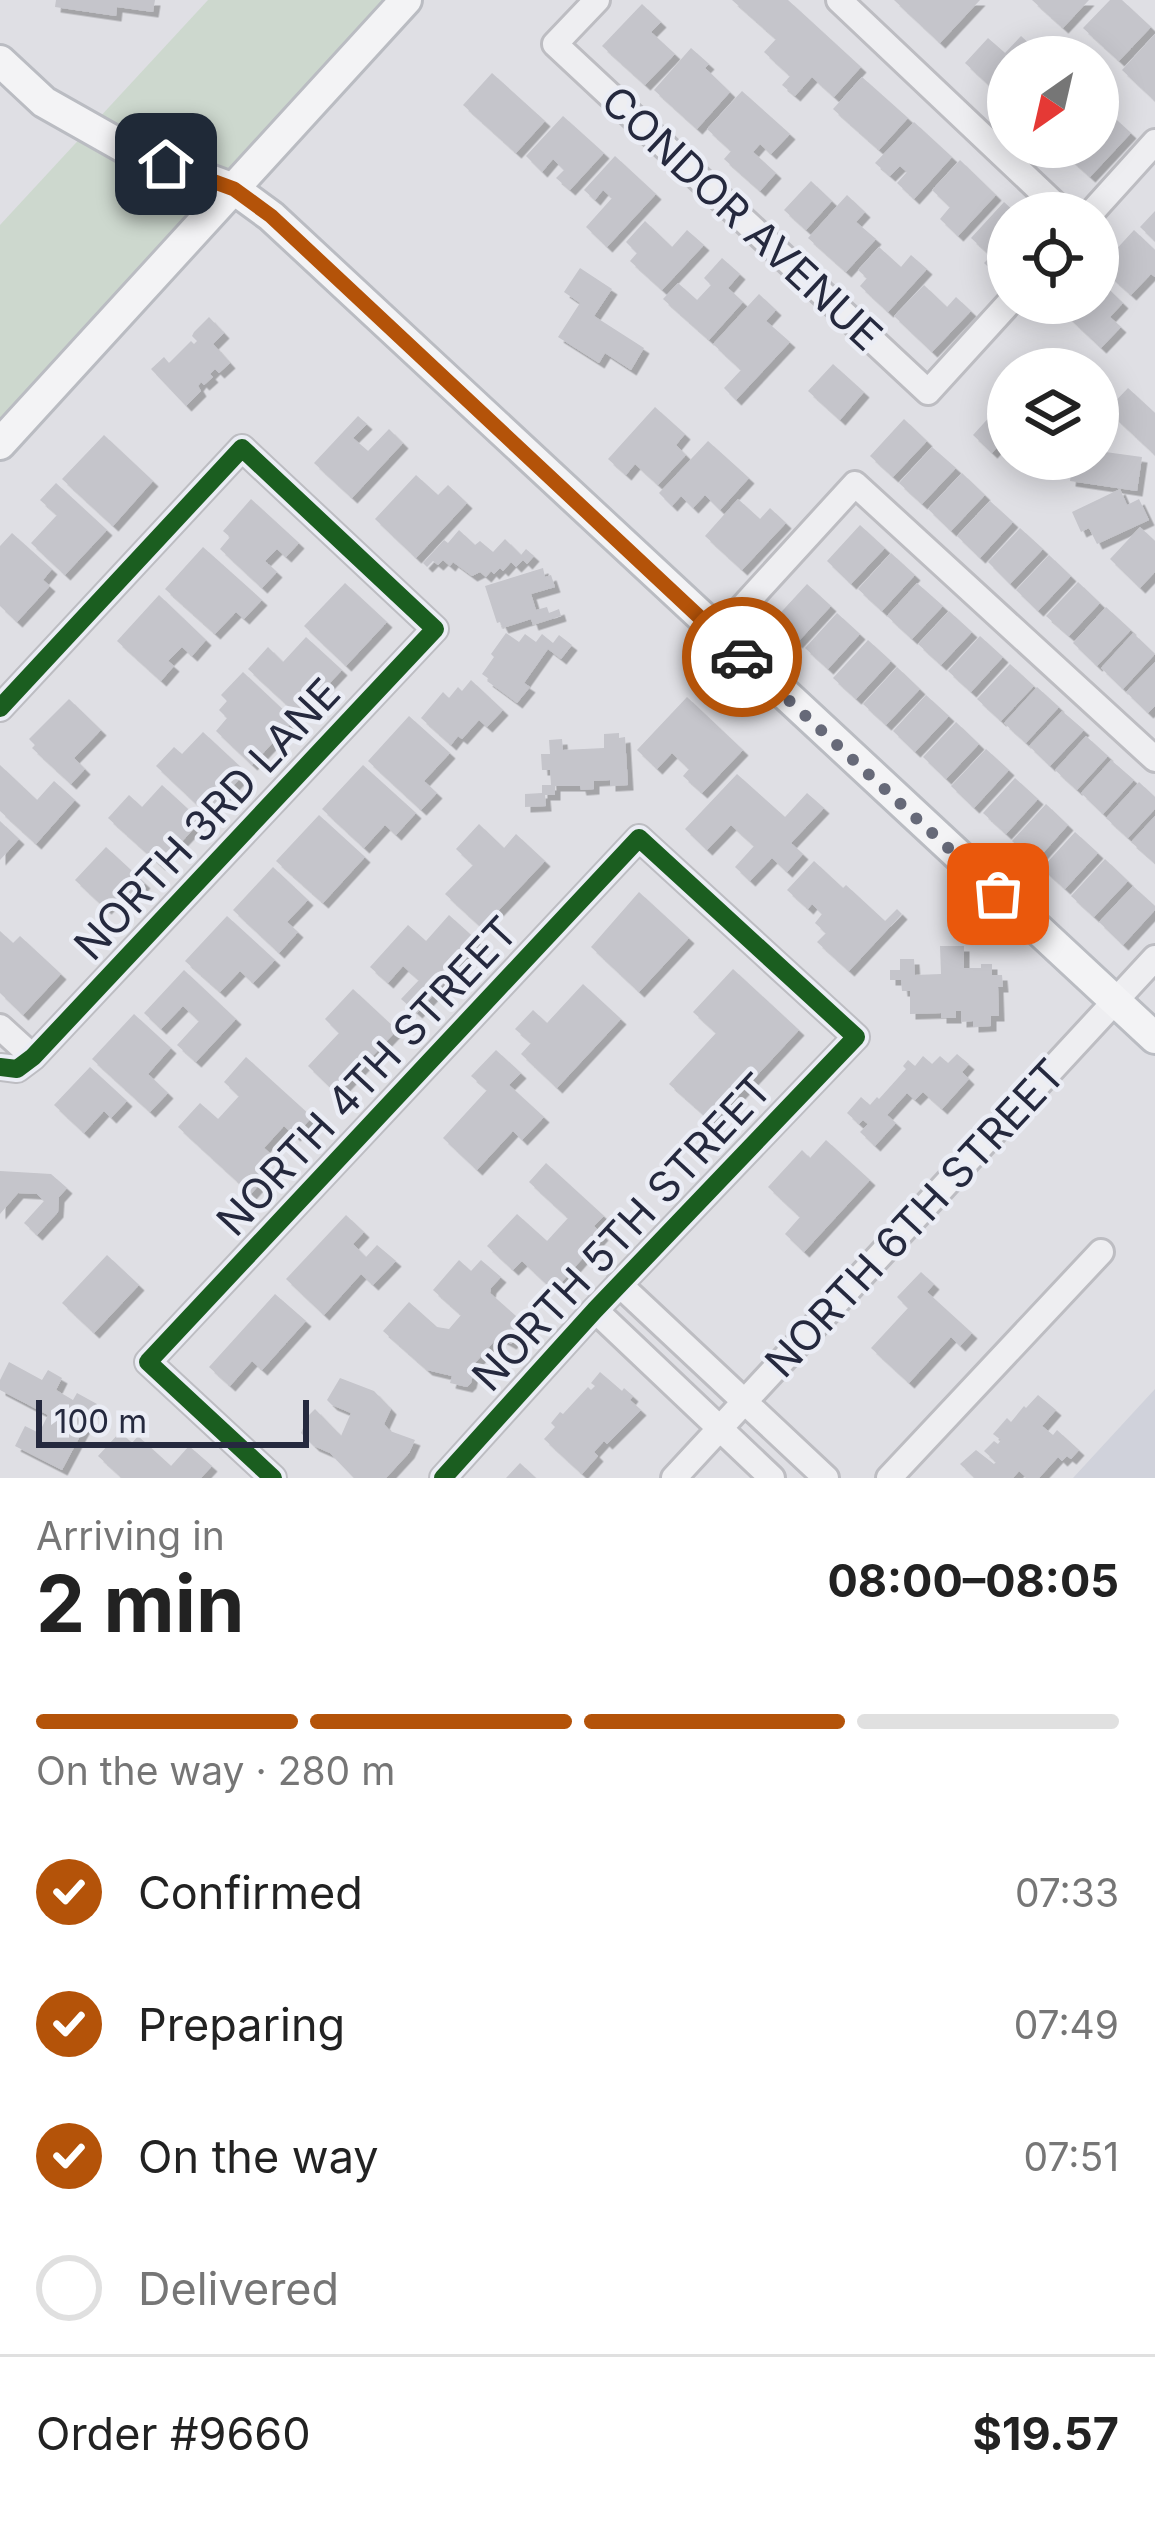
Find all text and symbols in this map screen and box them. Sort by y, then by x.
north arrow [987,36,1119,168]
map controls [987,36,1119,480]
street label: CONDOR AVENUE [592,75,893,360]
pin [115,113,217,215]
icon: home [133,131,199,197]
button: locate [987,192,1119,324]
button: layers [987,348,1119,480]
courier [682,597,802,717]
icon: car [709,624,775,690]
street label: NORTH 3RD LANE [63,668,350,970]
pin [947,843,1049,945]
icon: bag [965,861,1031,927]
street label: NORTH 4TH STREET [206,906,527,1245]
street label: NORTH 6TH STREET [754,1048,1075,1387]
street label: NORTH 5TH STREET [461,1062,782,1401]
scale bar [36,1394,309,1447]
text: 100 m [54,1401,147,1441]
text: Arriving in [36,1512,225,1559]
text: 08:00–08:05 [827,1553,1119,1608]
text: 2 min [36,1556,244,1651]
text: On the way · 280 m [36,1747,395,1794]
icon: check [36,1859,102,1925]
text: Confirmed [138,1865,363,1920]
text: 07:33 [1015,1869,1119,1916]
icon: check [36,1991,102,2057]
text: Preparing [138,1997,345,2052]
text: 07:49 [1014,2001,1119,2048]
icon: check [36,2123,102,2189]
text: On the way [138,2129,379,2184]
text: 07:51 [1024,2133,1119,2180]
text: Delivered [138,2261,339,2316]
text: Order #9660 [36,2406,311,2461]
text: $19.57 [973,2406,1119,2461]

